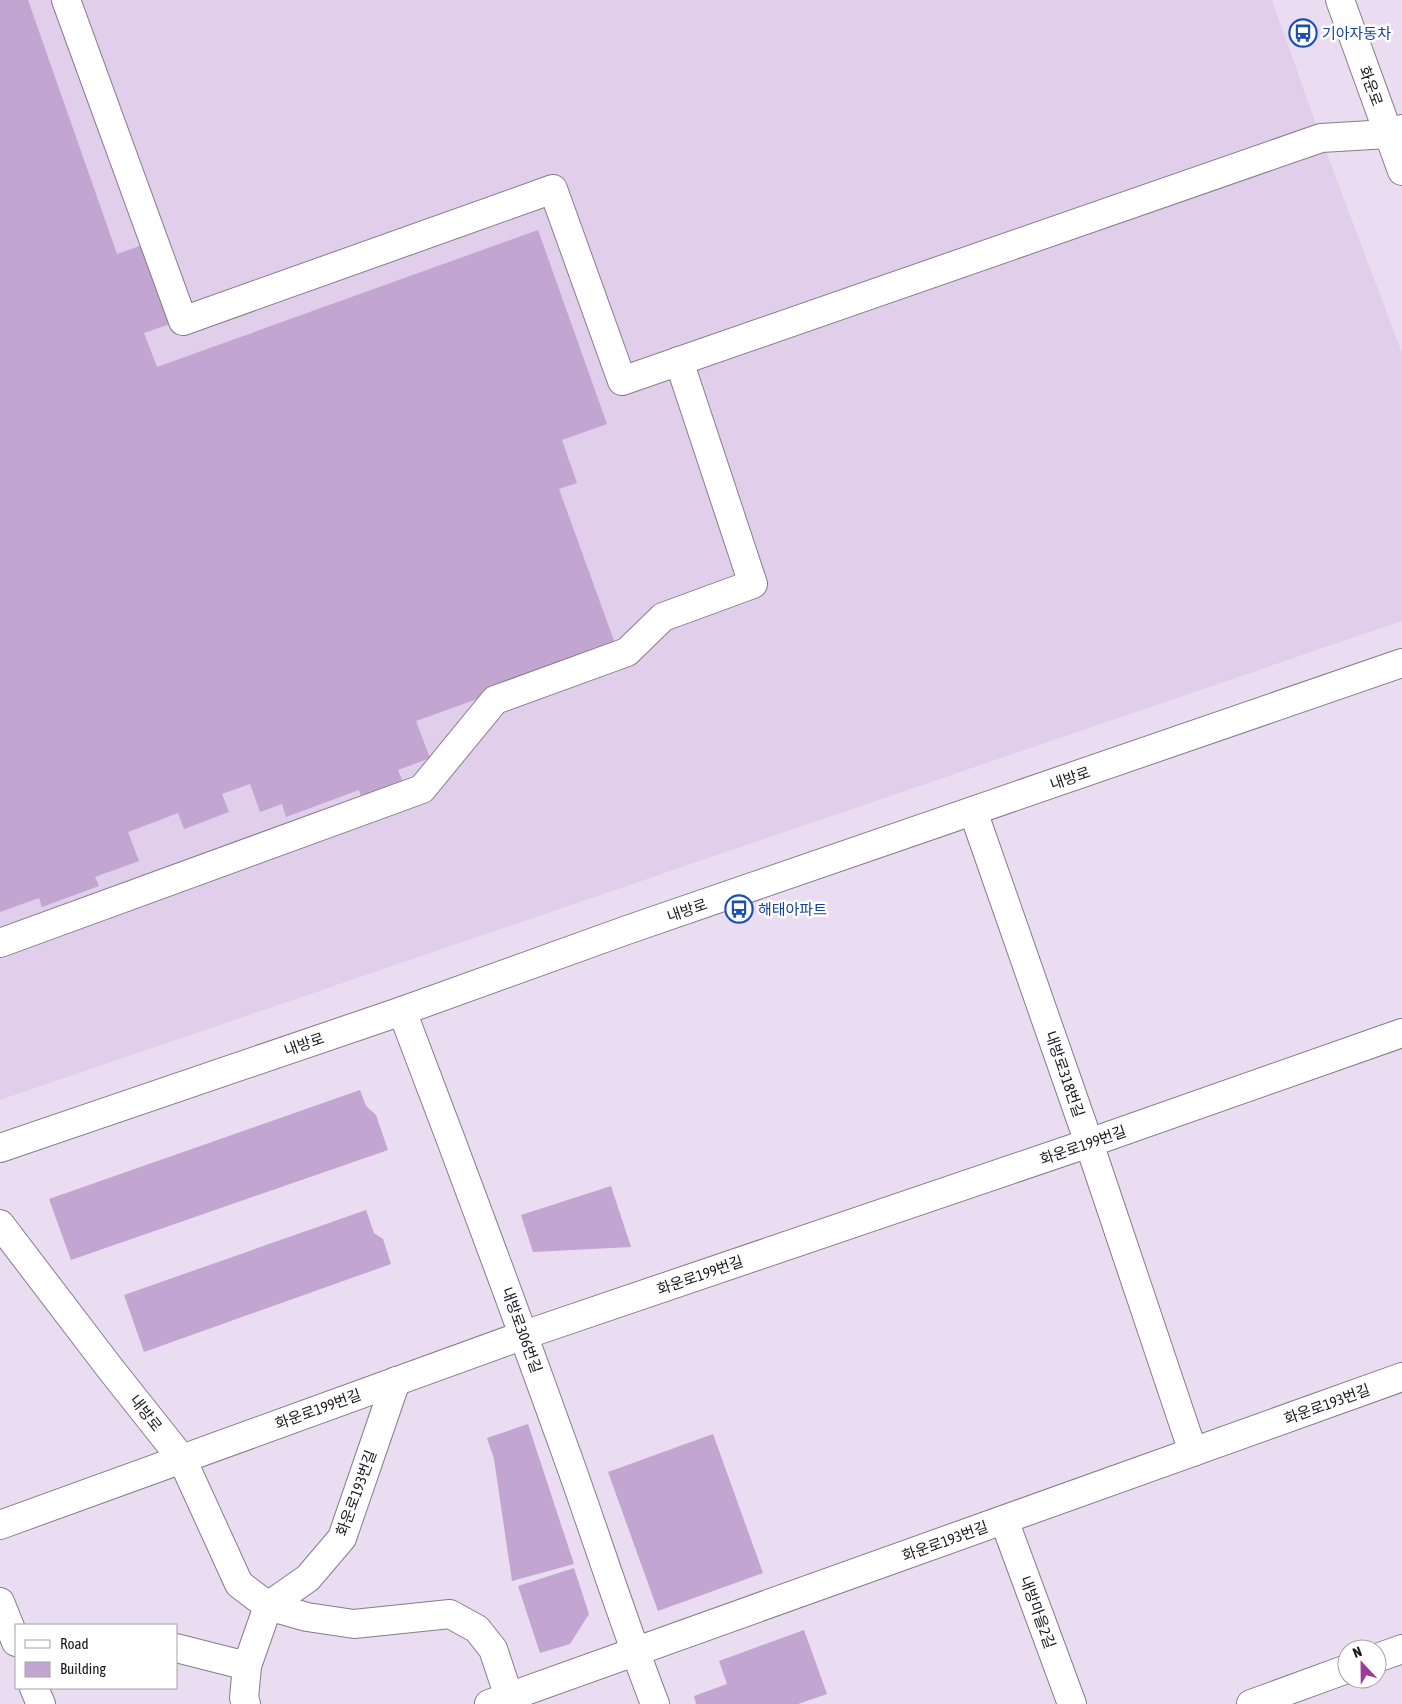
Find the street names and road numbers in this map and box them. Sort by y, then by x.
street label: 화운로 [1356,64,1386,108]
street label: 내방로 [1048,763,1092,793]
street label: 내방로 [665,895,709,925]
street label: 내방로 [282,1029,326,1059]
street label: 내방로318번길 [1042,1029,1088,1119]
street label: 화운로199번길 [1038,1122,1128,1168]
street label: 화운로199번길 [655,1252,745,1298]
street label: 내방로306번길 [499,1285,545,1375]
street label: 화운로193번길 [1282,1381,1372,1427]
street label: 화운로199번길 [273,1386,363,1432]
street label: 내방로 [127,1391,165,1435]
street label: 화운로193번길 [333,1448,379,1538]
street label: 화운로193번길 [900,1518,990,1564]
street label: 내방마을2길 [1017,1573,1059,1651]

